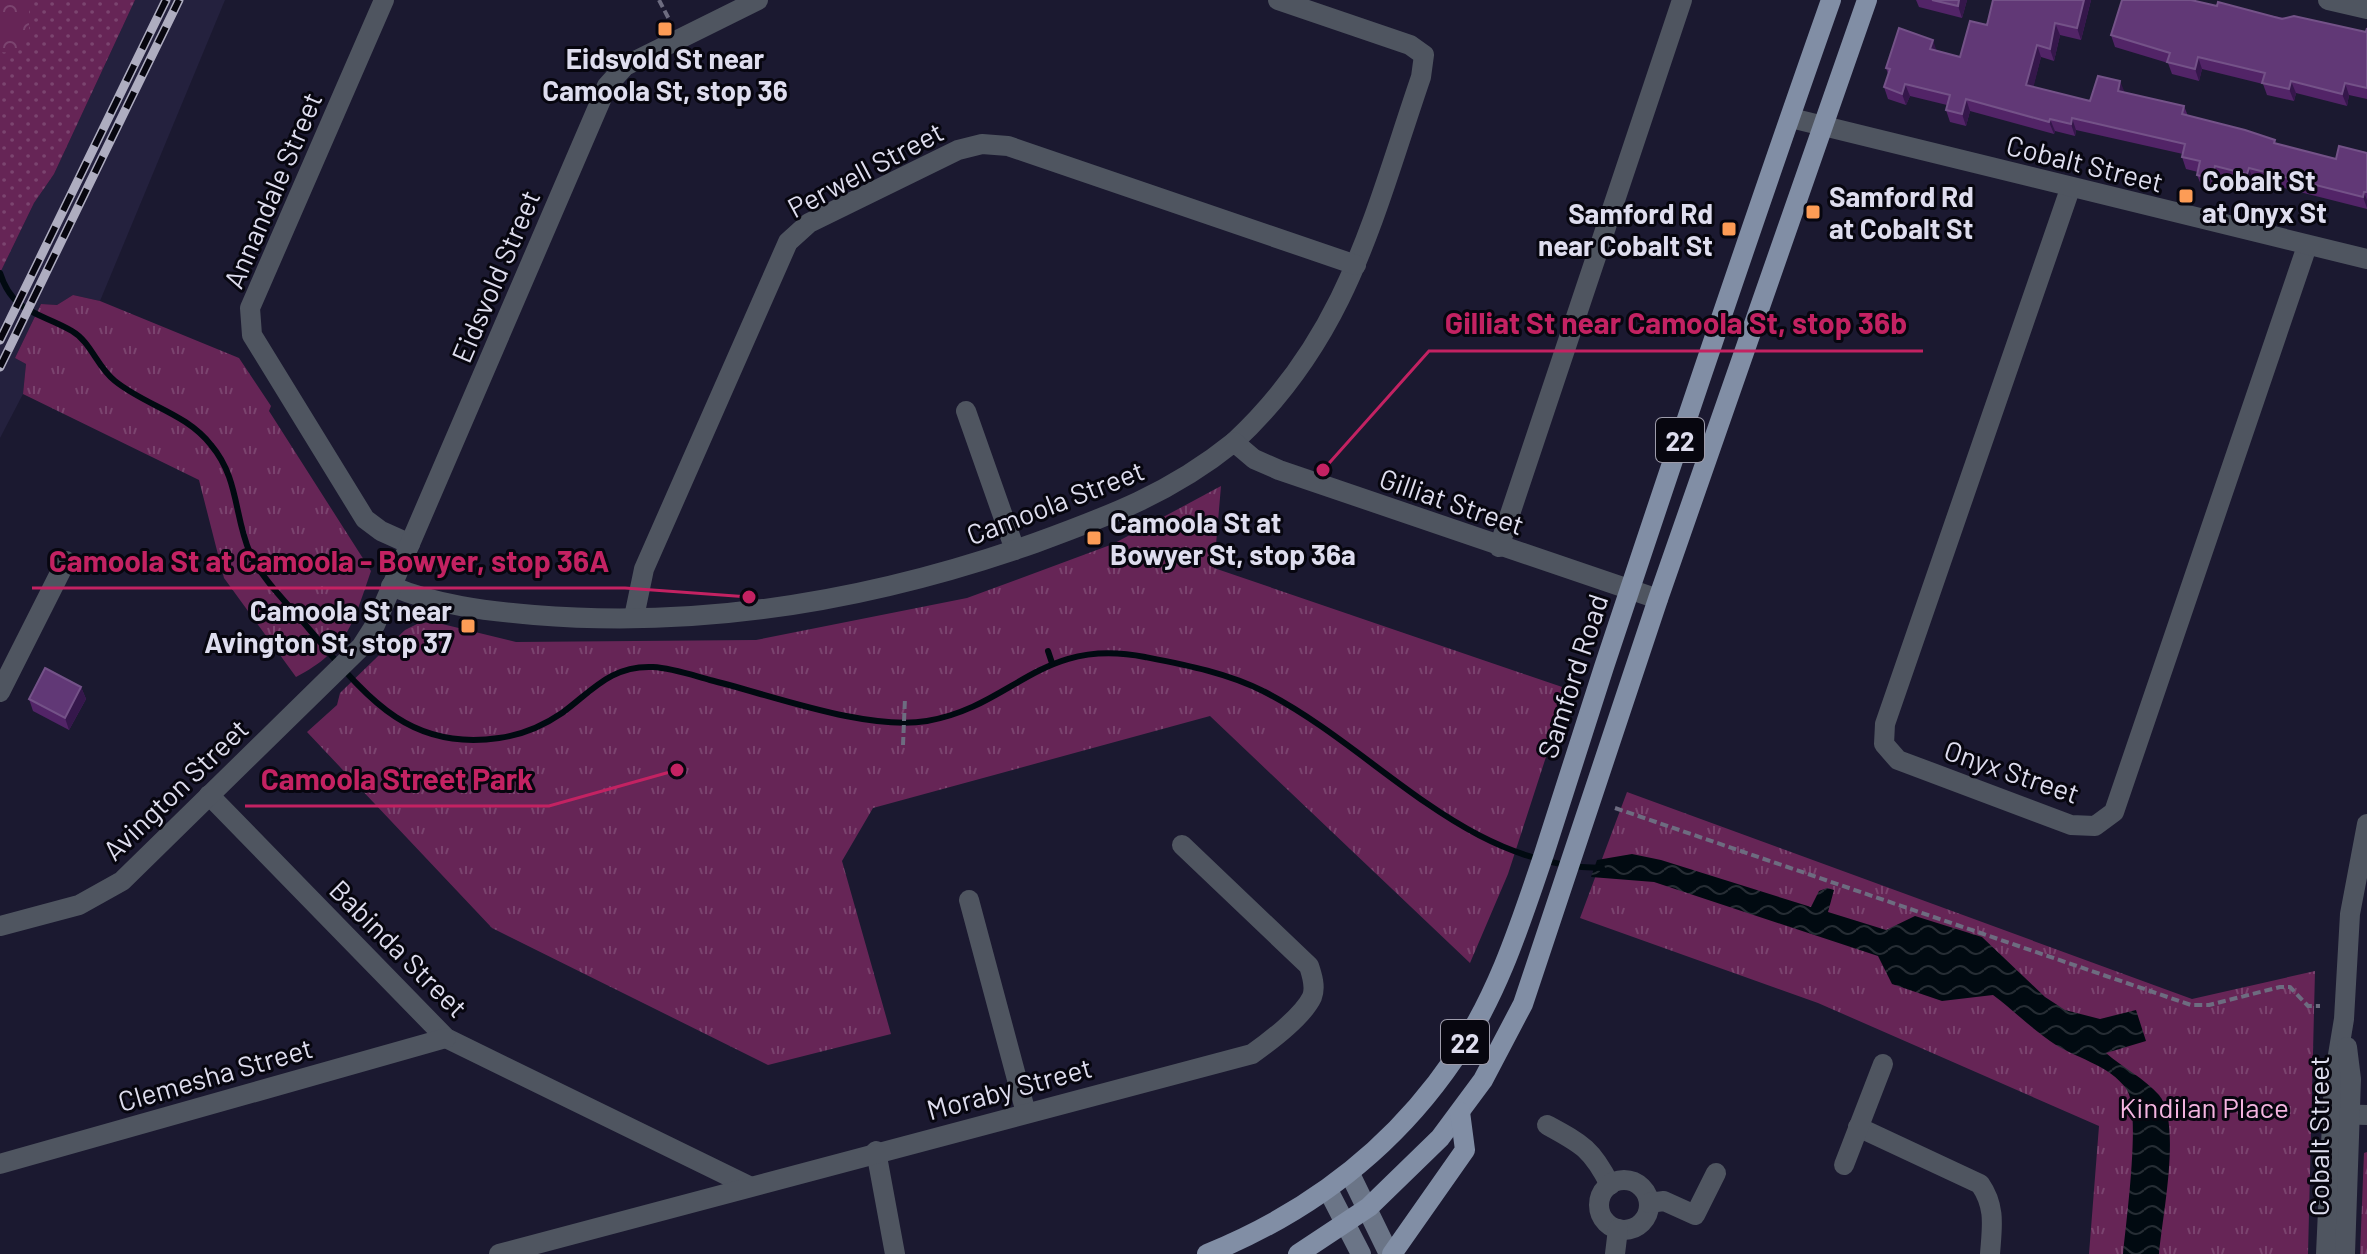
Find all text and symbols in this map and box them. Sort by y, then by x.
marker: Eidsvold St near Camoola St, stop 36 [656,20,674,38]
place label: Eidsvold St near Camoola St, stop 36 [542,41,788,107]
street label: Annandale Street [215,87,329,293]
street label: Perwell Street [781,114,949,224]
street label: Cobalt Street [2003,127,2167,199]
place label: Cobalt St at Onyx St [2202,163,2327,229]
place label: Samford Rd at Cobalt St [1829,179,1974,245]
street label: Eidsvold Street [443,185,547,367]
marker: Cobalt St at Onyx St [2177,187,2195,205]
place label: Samford Rd near Cobalt St [1538,196,1713,262]
marker: Samford Rd at Cobalt St [1804,203,1822,221]
marker: Samford Rd near Cobalt St [1720,220,1738,238]
callout: Gilliat St near Camoola St, stop 36b [1429,297,1923,351]
text: Gilliat St near Camoola St, stop 36b [1445,304,1907,340]
road number: 22 [1656,418,1704,462]
street label: Camoola Street [961,453,1149,551]
street label: Gilliat Street [1375,460,1529,542]
place label: Camoola St at Bowyer St, stop 36a [1110,505,1356,571]
marker: Camoola St at Bowyer St, stop 36a [1085,529,1103,547]
callout: Camoola St at Camoola - Bowyer, stop 36A [32,534,625,588]
text: Camoola St at Camoola - Bowyer, stop 36A [49,542,609,578]
street label: Samford Road [1529,590,1615,762]
place label: Camoola St near Avington St, stop 37 [204,593,452,659]
marker: Camoola St near Avington St, stop 37 [459,617,477,635]
street label: Avington Street [95,711,255,867]
street label: Onyx Street [1940,732,2084,810]
callout: Camoola Street Park [245,752,549,806]
text: Camoola Street Park [261,760,533,796]
street label: Babinda Street [323,872,475,1024]
road number: 22 [1441,1020,1489,1064]
street label: Clemesha Street [114,1030,316,1118]
street label: Moraby Street [923,1050,1095,1126]
street label: Cobalt Street [2301,1056,2335,1216]
park label: Kindilan Place [2119,1090,2289,1124]

